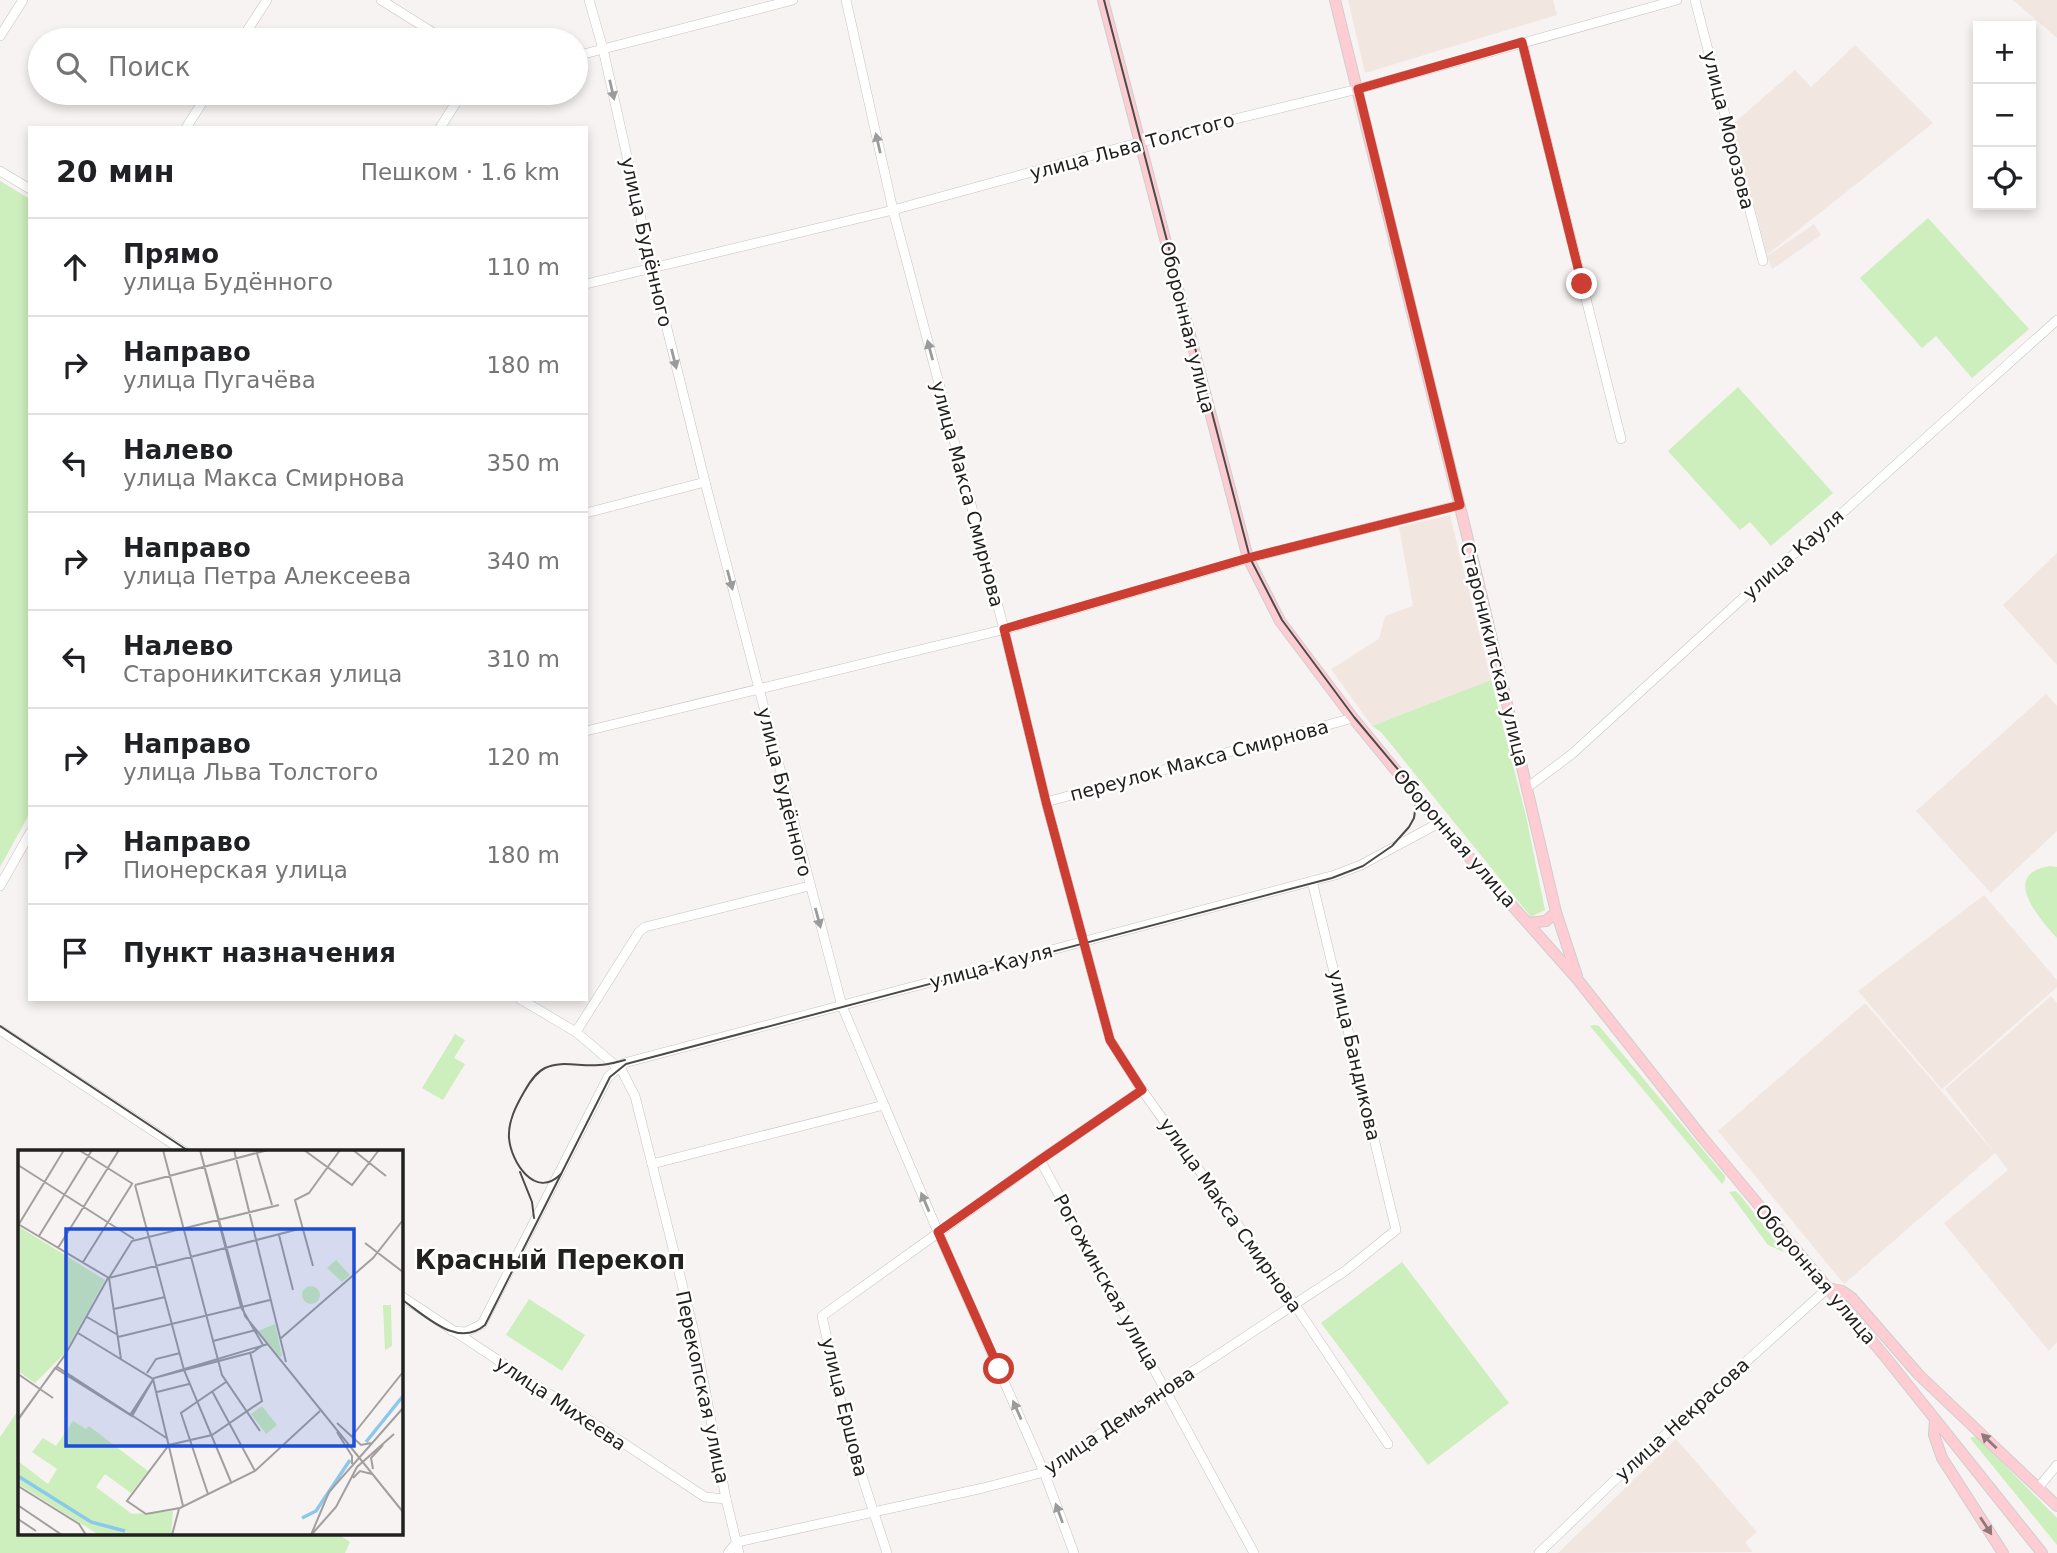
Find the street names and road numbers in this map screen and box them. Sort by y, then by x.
street label: улица Морозова [1699,48,1759,212]
street label: улица Льва Толстого [1027,108,1237,184]
street label: улица Будённого [617,155,677,329]
street label: Оборонная улица [1156,239,1220,415]
street label: улица Макса Смирнова [927,379,1009,609]
street label: улица Кауля [1738,504,1848,604]
street label: Староникитская улица [1456,539,1534,769]
street label: улица Будённого [753,705,817,879]
street label: переулок Макса Смирнова [1067,715,1331,805]
street label: Оборонная улица [1389,764,1521,912]
street label: улица Кауля [927,939,1055,993]
street label: улица Бандикова [1325,967,1385,1143]
street label: улица Макса Смирнова [1155,1113,1307,1317]
street label: Рогожинская улица [1049,1190,1165,1374]
street label: Оборонная улица [1751,1199,1881,1349]
street label: Перекопская улица [672,1289,734,1485]
street label: улица Ершова [817,1335,873,1479]
street label: улица Михеева [492,1351,630,1455]
street label: улица Некрасова [1611,1353,1753,1485]
street label: улица Демьянова [1040,1361,1198,1479]

